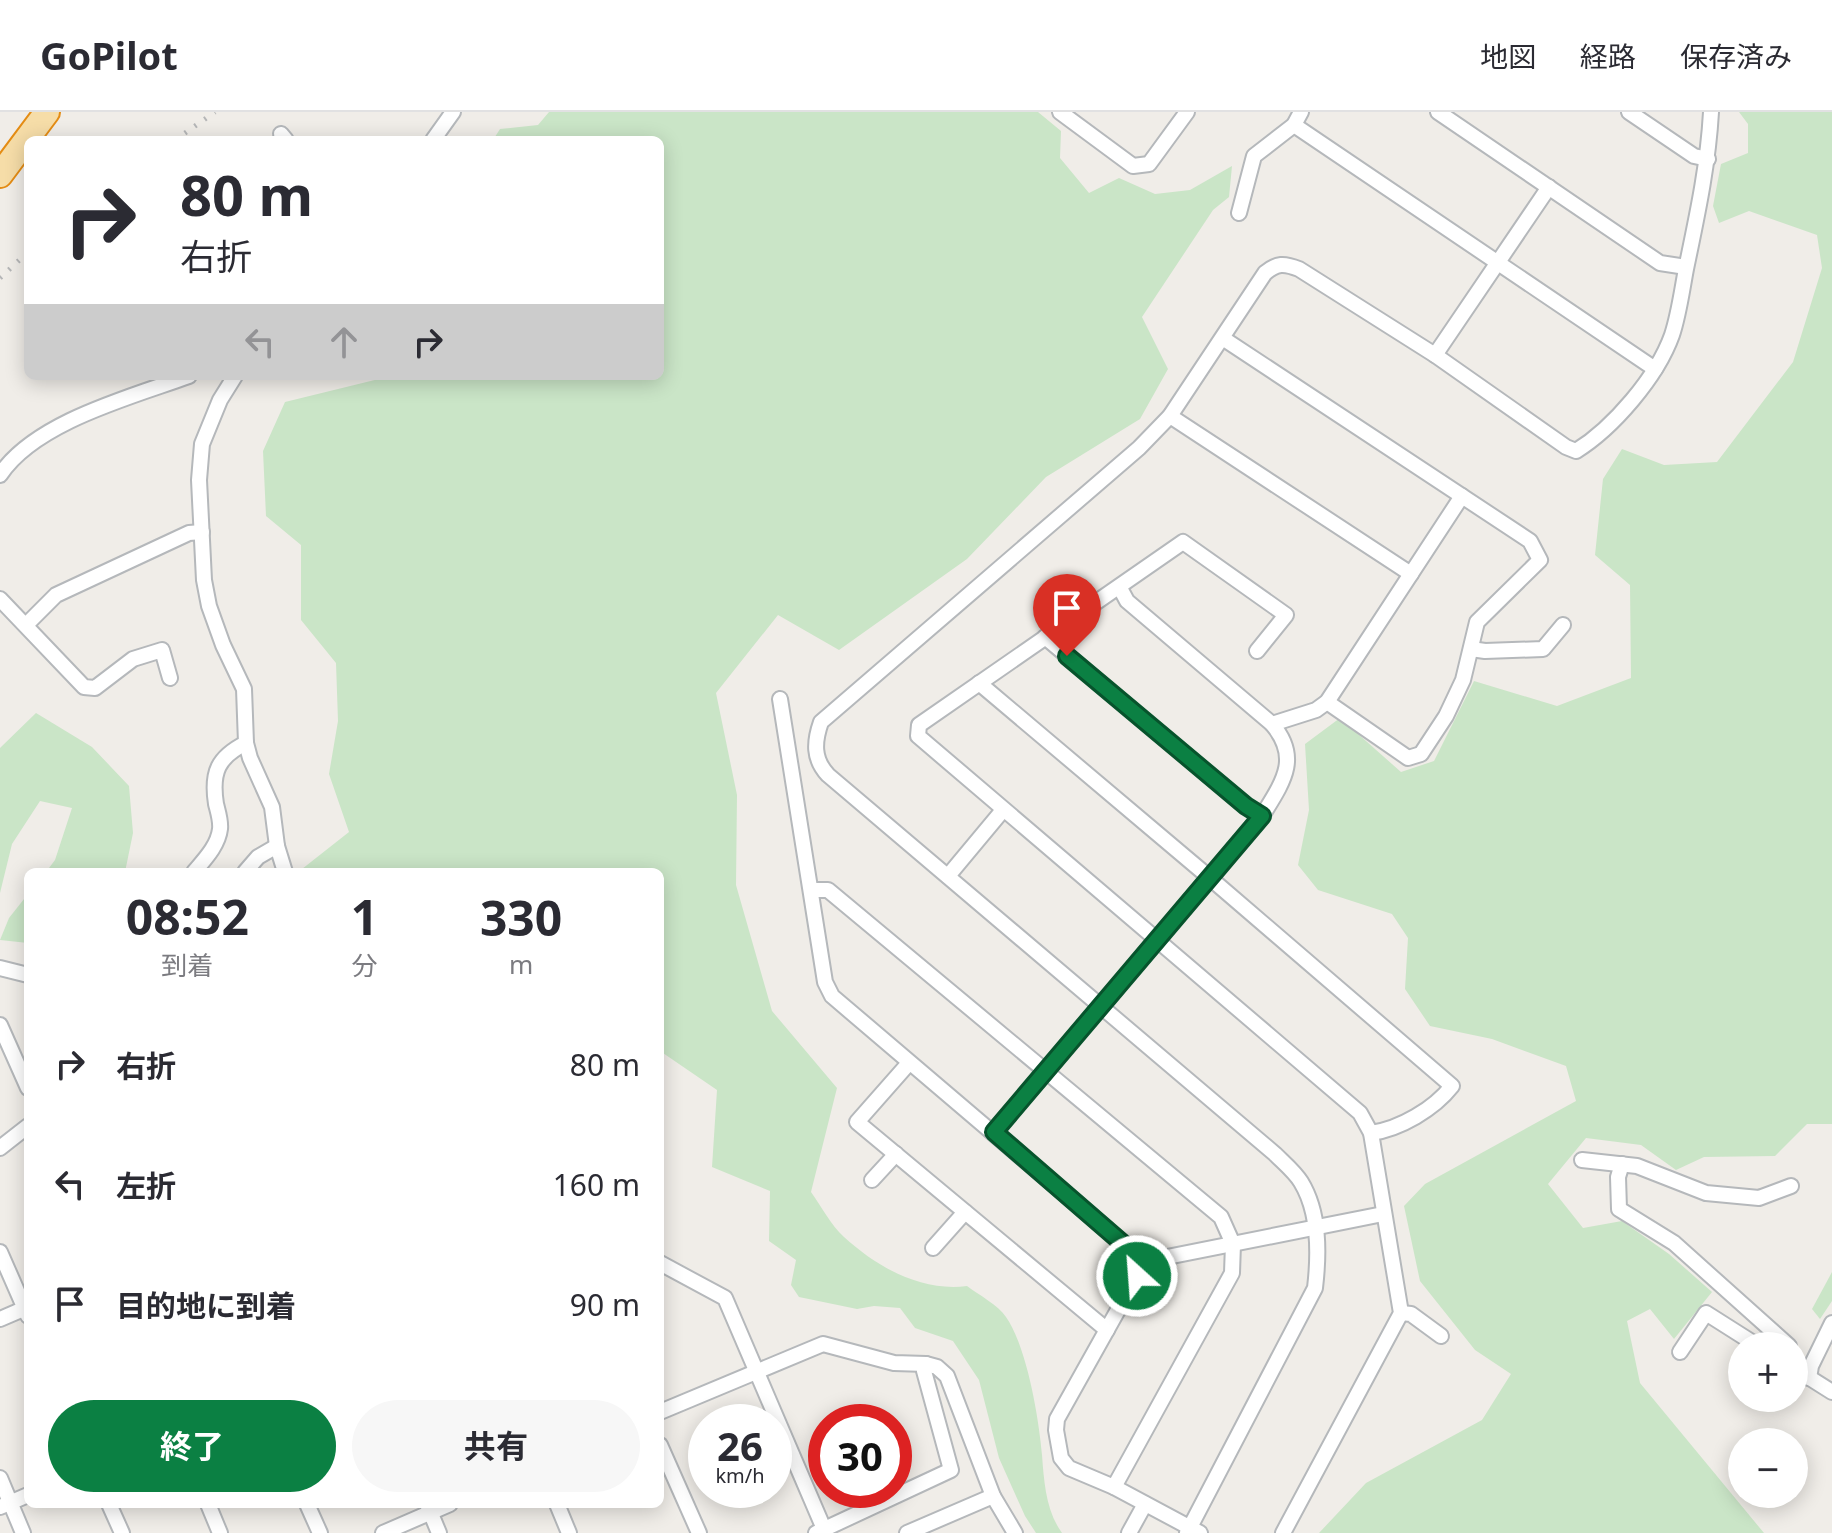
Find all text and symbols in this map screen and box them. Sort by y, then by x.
text: GoPilot [40,29,178,81]
text: 地図 [1480,37,1536,75]
text: 経路 [1580,37,1636,75]
text: 保存済み [1680,37,1792,75]
text: 80 m [180,156,313,232]
icon: right [48,168,152,272]
text: 右折 [180,232,252,281]
icon: left [238,320,282,364]
icon: ahead [322,320,366,364]
icon: right [406,320,450,364]
pin [1033,574,1101,656]
icon: arrive [1045,586,1089,630]
text: 08:52 [126,884,249,949]
text: 1 [351,884,378,949]
text: 330 [480,885,562,950]
text: m [509,946,533,982]
text: 到着 [161,947,213,983]
text: 分 [351,947,377,983]
icon: right [48,1042,92,1086]
text: 80 m [570,1044,640,1085]
text: 右折 [116,1045,176,1086]
icon: left [48,1162,92,1206]
text: 160 m [553,1164,640,1205]
text: 左折 [116,1165,176,1206]
position arrow [1095,1234,1179,1318]
icon: arrive [48,1282,92,1326]
text: 90 m [570,1284,640,1325]
text: 目的地に到着 [116,1285,296,1326]
map controls [1728,1332,1808,1508]
button: + [1728,1332,1808,1412]
button: 終了 [48,1400,336,1492]
button: 共有 [352,1400,640,1492]
speed limit sign: 30 [808,1404,912,1508]
text: 26 [717,1418,763,1473]
button: − [1728,1428,1808,1508]
text: km/h [715,1462,765,1489]

